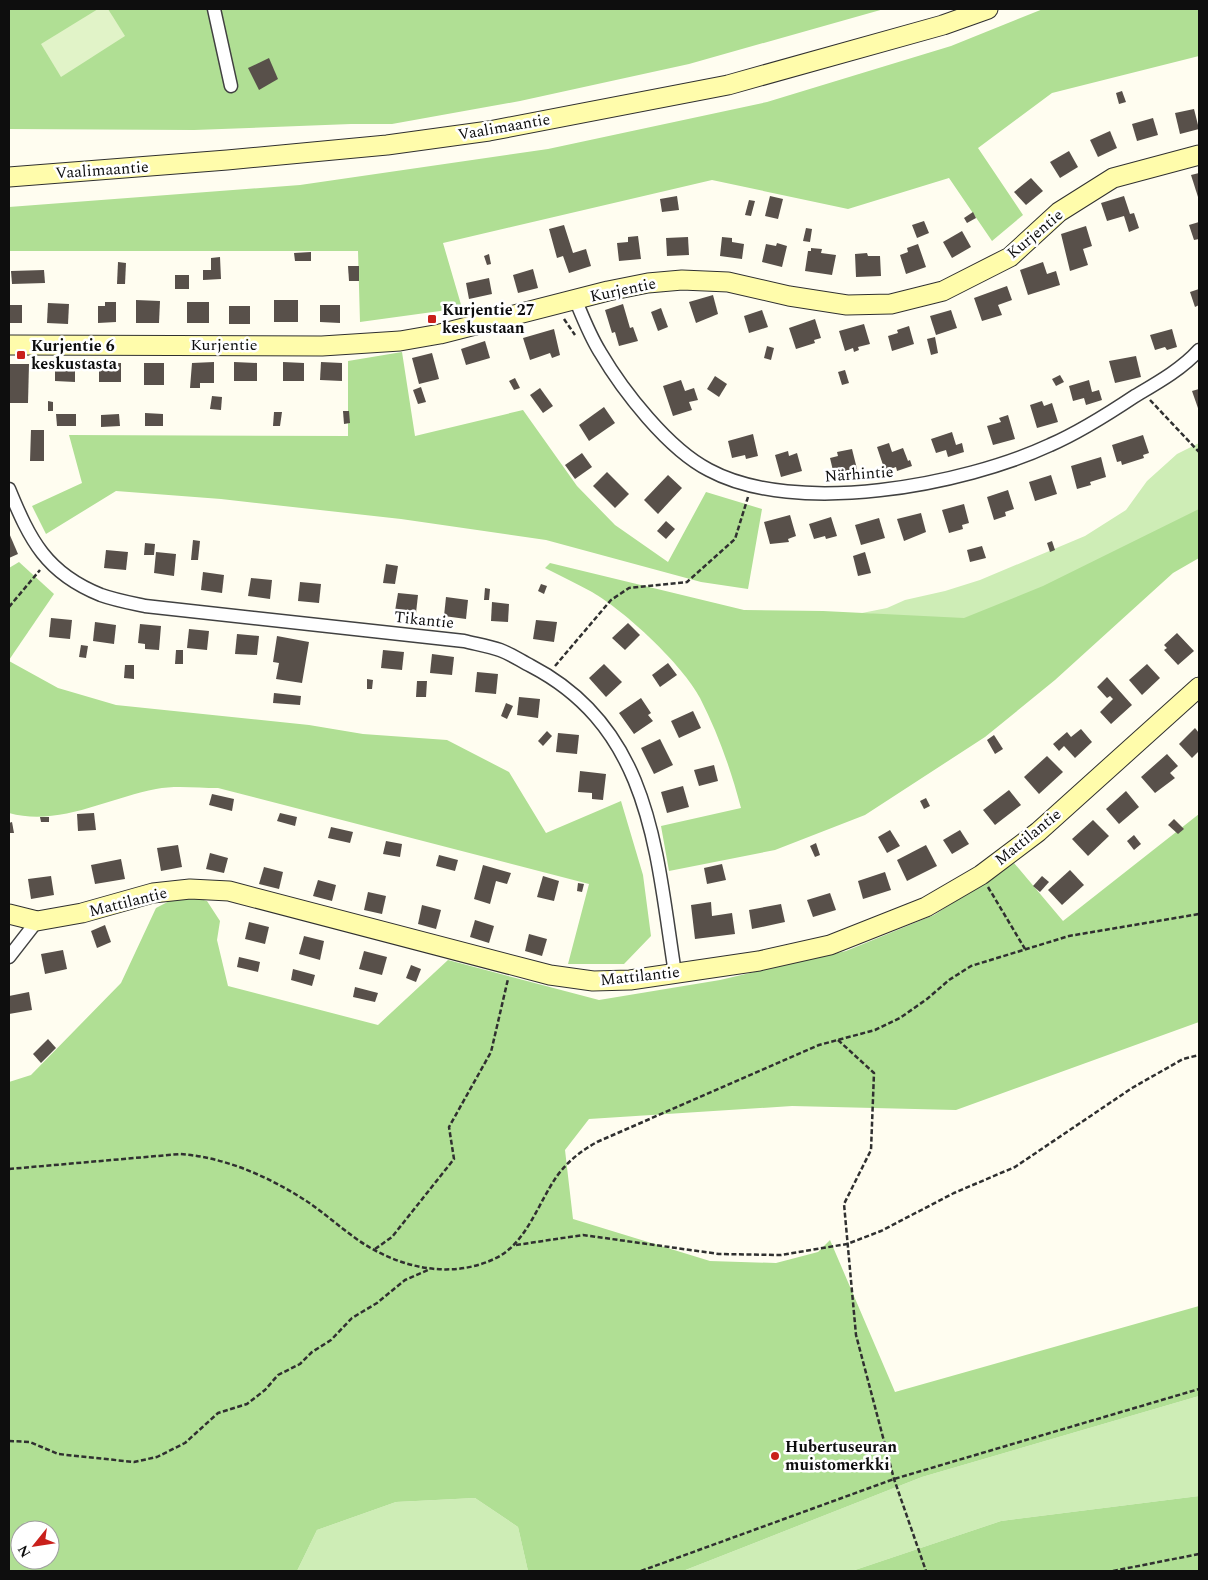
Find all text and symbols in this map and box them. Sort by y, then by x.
street label: Vaalimaantie [456,107,552,147]
street label: Vaalimaantie [55,155,149,185]
street label: Kurjentie [1002,203,1068,265]
street label: Kurjentie [588,271,658,309]
place label: Kurjentie 27 keskustaan [442,298,535,340]
marker: Kurjentie 27 keskustaan [426,313,438,325]
street label: Kurjentie [191,333,257,357]
place label: Kurjentie 6 keskustasta [31,334,118,376]
marker: Kurjentie 6 keskustasta [15,349,27,361]
street label: Närhintie [824,460,894,488]
street label: Tikantie [393,605,455,635]
street label: Mattilantie [989,803,1067,871]
street label: Mattilantie [86,881,170,923]
street label: Mattilantie [599,960,681,992]
place label: Hubertuseuran muistomerkki [785,1435,897,1477]
marker: Hubertuseuran muistomerkki [769,1450,781,1462]
north arrow [10,1520,60,1570]
text: N [12,1541,36,1561]

